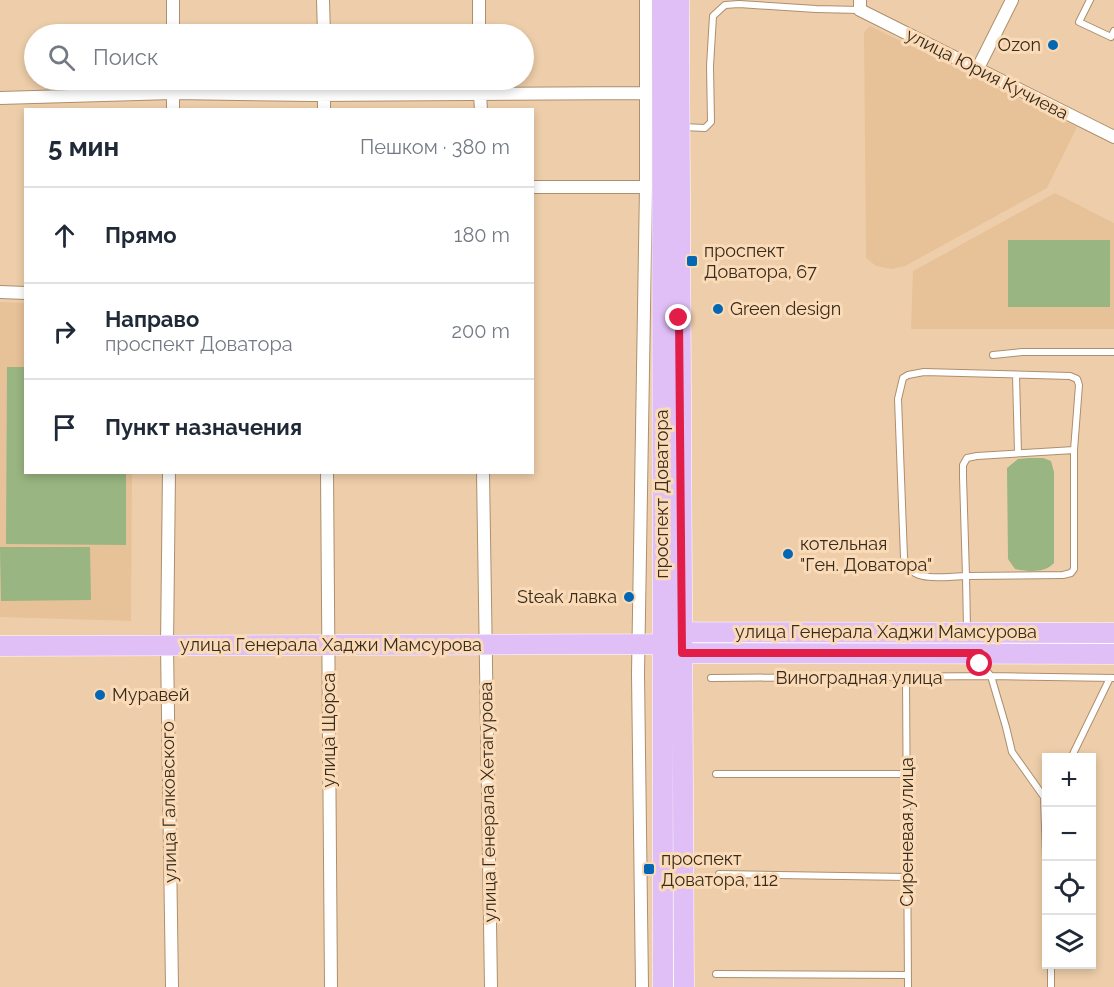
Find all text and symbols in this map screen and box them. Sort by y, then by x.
street label: улица Юрия Кучиева [903,23,1072,124]
search box [24,24,534,90]
place label: Ozon [998,34,1041,55]
marker: Ozon [1046,38,1060,52]
icon: search [45,41,78,74]
text: Поиск [93,44,158,70]
text: 5 мин [48,132,119,162]
text: Пешком · 380 m [360,135,510,159]
icon: ahead [48,219,81,252]
text: Прямо [105,222,177,248]
text: 180 m [454,223,510,247]
place label: проспект Доватора, 67 [704,240,817,282]
marker: проспект Доватора, 67 [685,254,699,268]
place label: Green design [730,298,841,319]
marker: Green design [711,302,725,316]
route end [665,304,691,330]
text: Направо [105,306,199,332]
icon: right [48,315,81,348]
text: 200 m [452,319,510,343]
text: проспект Доватора [105,332,293,356]
street label: проспект Доватора [651,410,672,578]
icon: arrive [48,411,81,444]
text: Пункт назначения [105,414,302,440]
place label: котельная "Ген. Доватора" [800,533,932,575]
marker: котельная "Ген. Доватора" [781,547,795,561]
place label: Steak лавка [517,586,617,607]
marker: Steak лавка [622,590,636,604]
street label: улица Генерала Хаджи Мамсурова [735,621,1037,642]
street label: улица Генерала Хаджи Мамсурова [180,634,482,655]
route start [966,650,992,676]
street label: Виноградная улица [775,667,943,688]
street label: улица Щорса [318,673,339,787]
street label: улица Генерала Хетагурова [475,682,500,922]
place label: Муравей [112,684,189,705]
marker: Муравей [93,688,107,702]
street label: улица Галковского [157,721,180,883]
map controls [1042,753,1096,969]
button: + [1042,753,1096,807]
street label: Сиреневая улица [896,757,917,907]
button: − [1042,807,1096,861]
place label: проспект Доватора, 112 [661,848,778,890]
button: locate [1042,861,1096,915]
marker: проспект Доватора, 112 [642,862,656,876]
button: layers [1042,915,1096,969]

